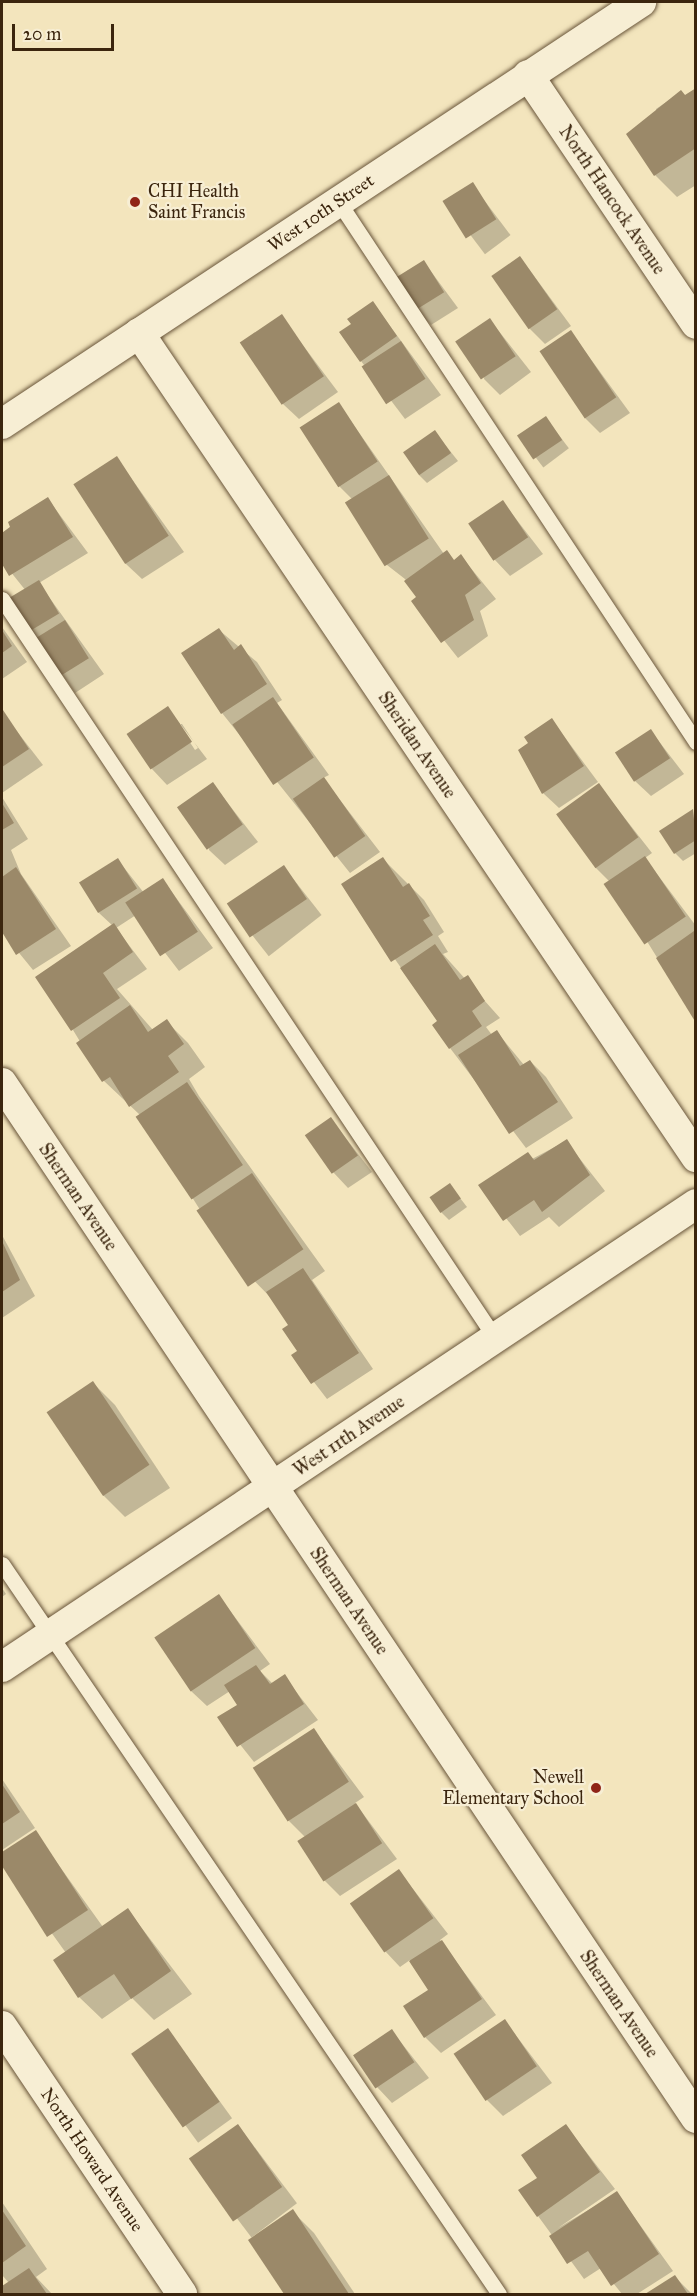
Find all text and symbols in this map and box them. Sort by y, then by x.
scale bar [15,12,117,50]
text: 20 m [23,23,61,45]
street label: North Hancock Avenue [554,122,670,278]
street label: West 10th Street [264,170,378,256]
place label: CHI Health Saint Francis [148,181,245,224]
marker: CHI Health Saint Francis [126,193,144,211]
street label: Sheridan Avenue [373,688,461,802]
street label: Sherman Avenue [34,1139,122,1255]
street label: West 11th Avenue [289,1391,409,1481]
street label: Sherman Avenue [305,1543,393,1659]
place label: Newell Elementary School [442,1767,584,1810]
marker: Newell Elementary School [589,1781,603,1795]
street label: Sherman Avenue [575,1946,663,2062]
street label: North Howard Avenue [36,2084,148,2236]

